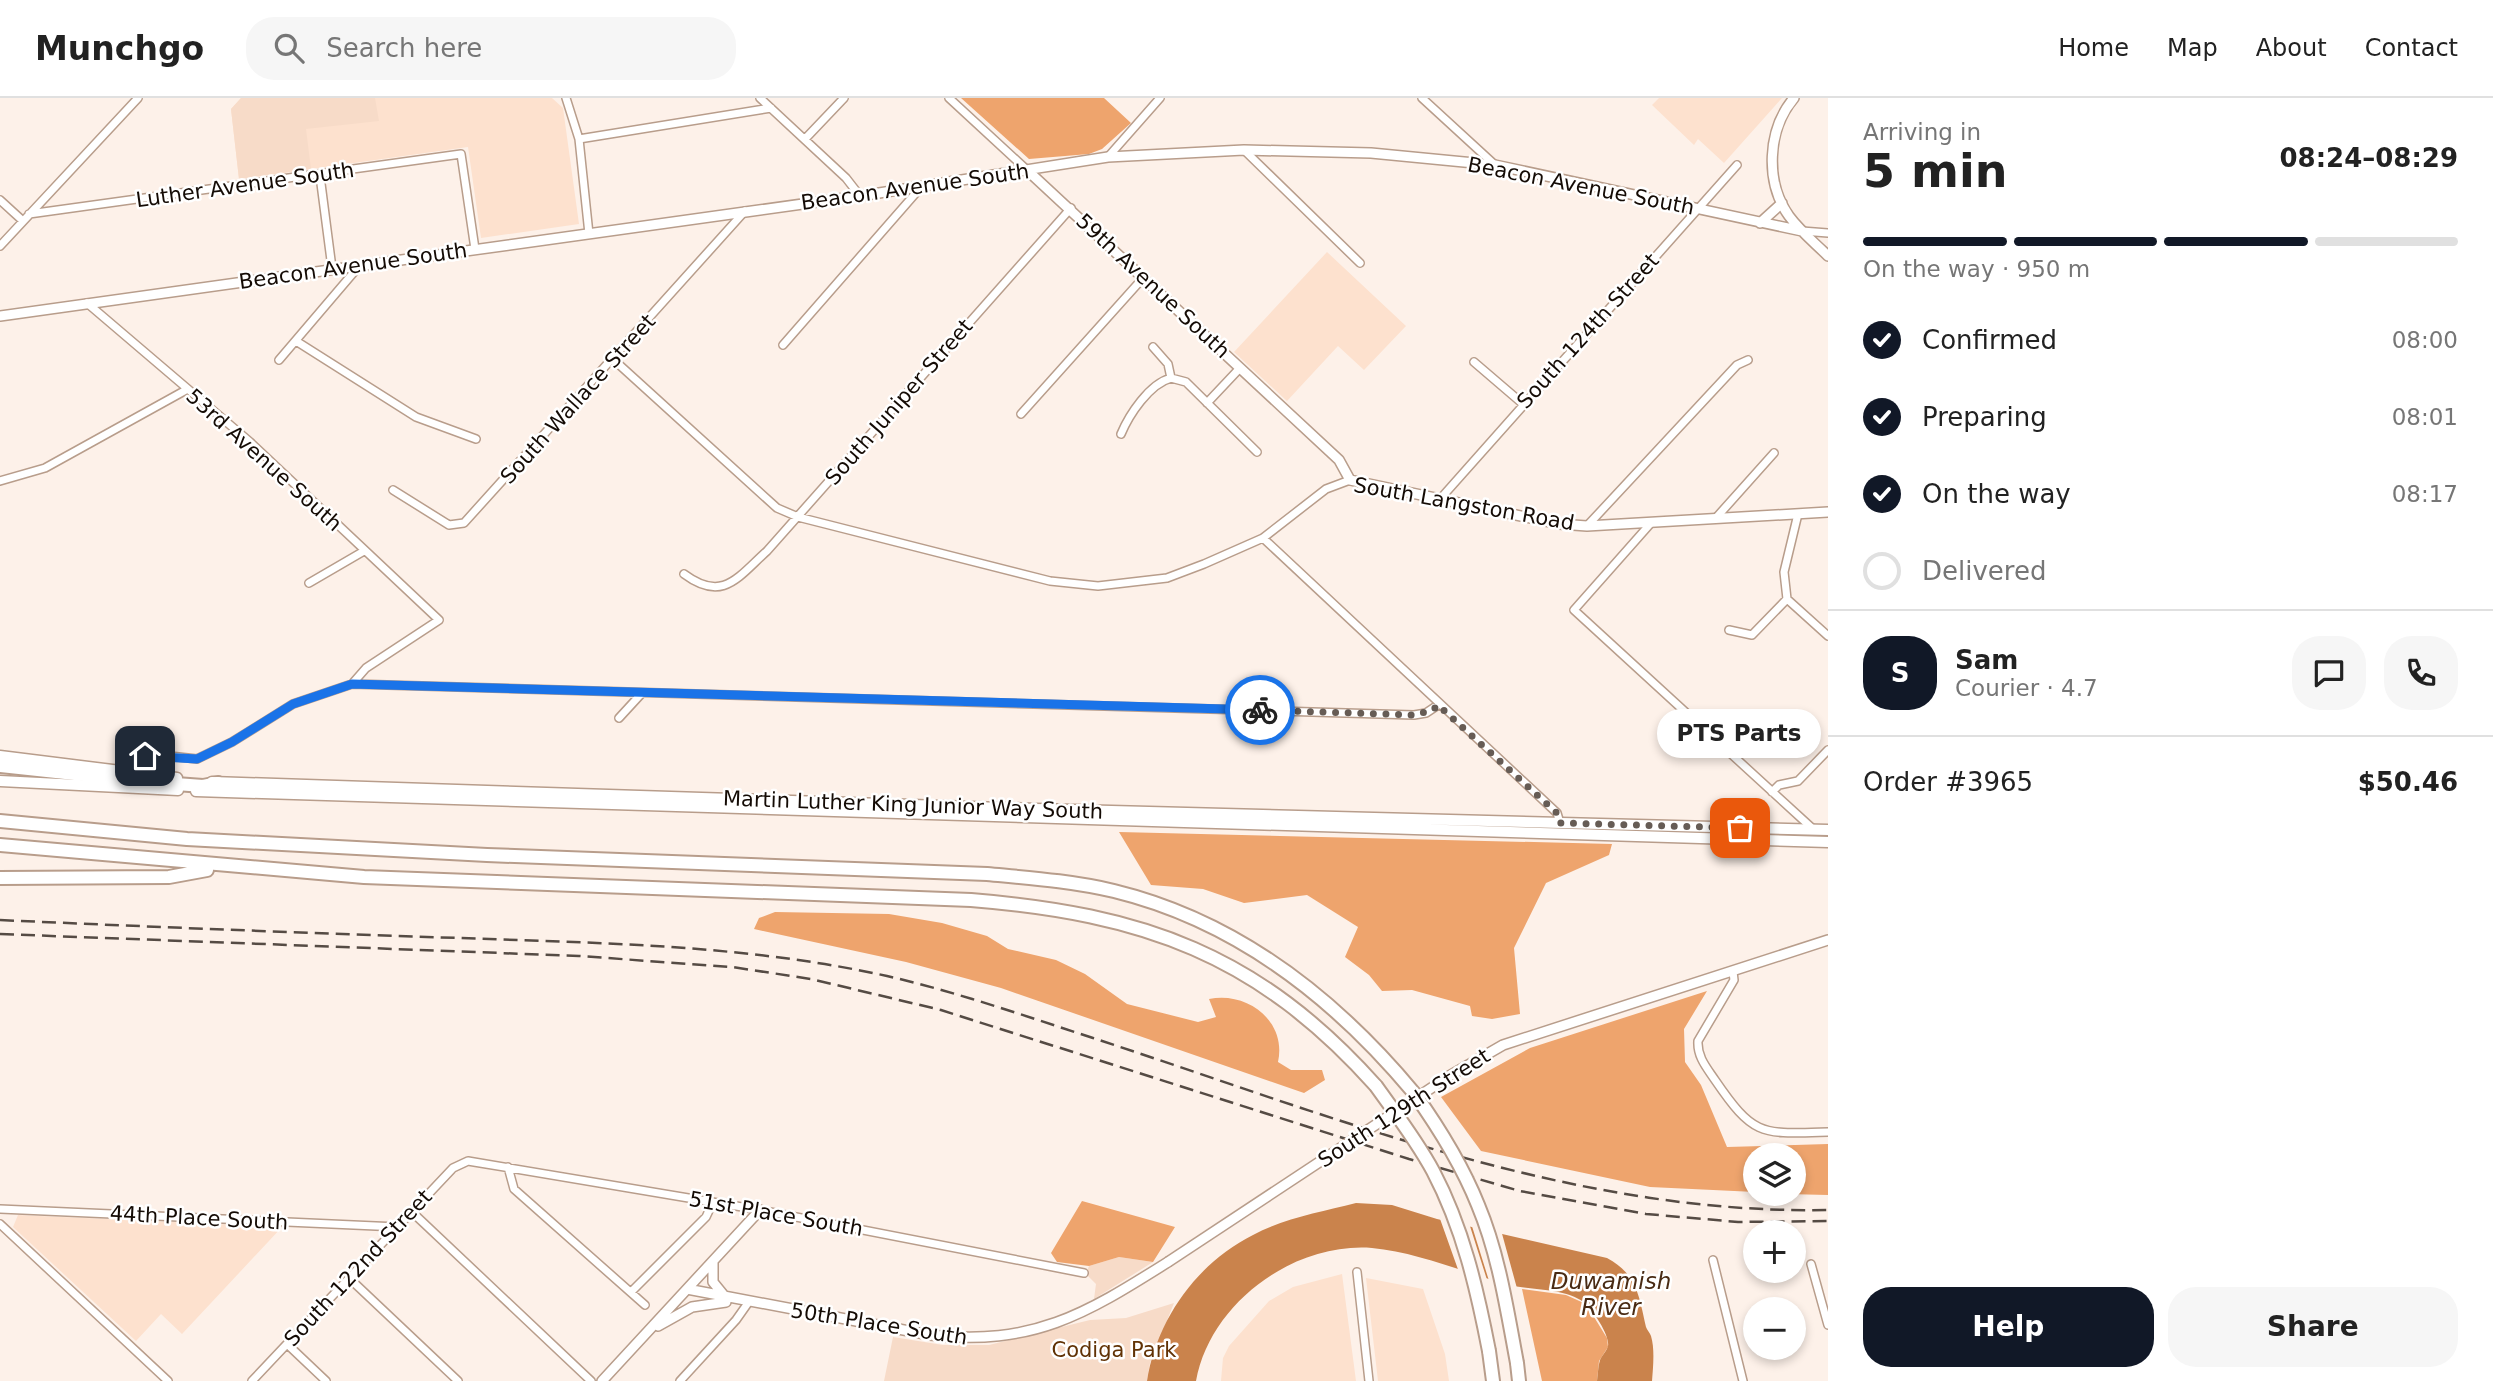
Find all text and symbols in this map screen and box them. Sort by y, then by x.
search box [246,17,736,80]
text: Munchgo [35,29,204,68]
icon: search [270,29,308,67]
text: Search here [326,33,482,63]
text: Home [2058,34,2129,62]
text: Map [2167,34,2218,62]
text: About [2256,34,2327,62]
text: Contact [2365,34,2458,62]
text: Arriving in [1863,119,1981,145]
text: 08:24–08:29 [2279,143,2458,173]
text: 5 min [1863,144,2007,198]
street label: Beacon Avenue South [1466,152,1696,220]
street label: Luther Avenue South [134,158,356,212]
street label: Beacon Avenue South [799,159,1031,215]
street label: 59th Avenue South [1071,209,1235,363]
street label: Beacon Avenue South [237,238,469,294]
street label: South 124th Street [1512,249,1664,413]
text: On the way · 950 m [1863,256,2090,282]
street label: South Wallace Street [496,309,660,489]
street label: South Juniper Street [820,314,978,490]
icon: check [1863,321,1901,359]
text: Confirmed [1922,325,2057,355]
text: 08:00 [2392,327,2458,353]
street label: 53rd Avenue South [181,384,347,536]
icon: check [1863,398,1901,436]
text: Preparing [1922,402,2047,432]
text: 08:01 [2392,404,2458,430]
street label: South Langston Road [1352,473,1576,535]
icon: check [1863,475,1901,513]
text: On the way [1922,479,2071,509]
text: 08:17 [2392,481,2458,507]
text: Delivered [1922,556,2046,586]
button: chat [2292,636,2366,710]
button: phone [2384,636,2458,710]
text: Sam [1955,645,2018,675]
text: S [1891,658,1909,688]
courier [1225,675,1295,745]
text: Courier · 4.7 [1955,675,2098,701]
icon: bike [1241,691,1279,729]
callout: PTS Parts [1658,709,1822,758]
text: PTS Parts [1677,720,1801,746]
pin [115,726,175,786]
icon: home [126,737,164,775]
text: Order #3965 [1863,767,2033,797]
text: $50.46 [2358,767,2458,797]
street label: Martin Luther King Junior Way South [723,786,1103,824]
pin [1710,798,1770,858]
icon: bag [1721,809,1759,847]
street label: South 129th Street [1314,1044,1494,1172]
map controls [1743,1143,1806,1360]
button: layers [1743,1143,1806,1206]
street label: South 122nd Street [279,1185,437,1351]
street label: 51st Place South [687,1187,865,1241]
street label: 44th Place South [109,1201,289,1235]
button: + [1743,1220,1806,1283]
water label: Duwamish River [1551,1268,1671,1320]
button: Help [1863,1287,2154,1367]
button: Share [2168,1287,2458,1367]
button: − [1743,1297,1806,1360]
street label: 50th Place South [789,1298,969,1350]
park label: Codiga Park [1052,1338,1177,1362]

